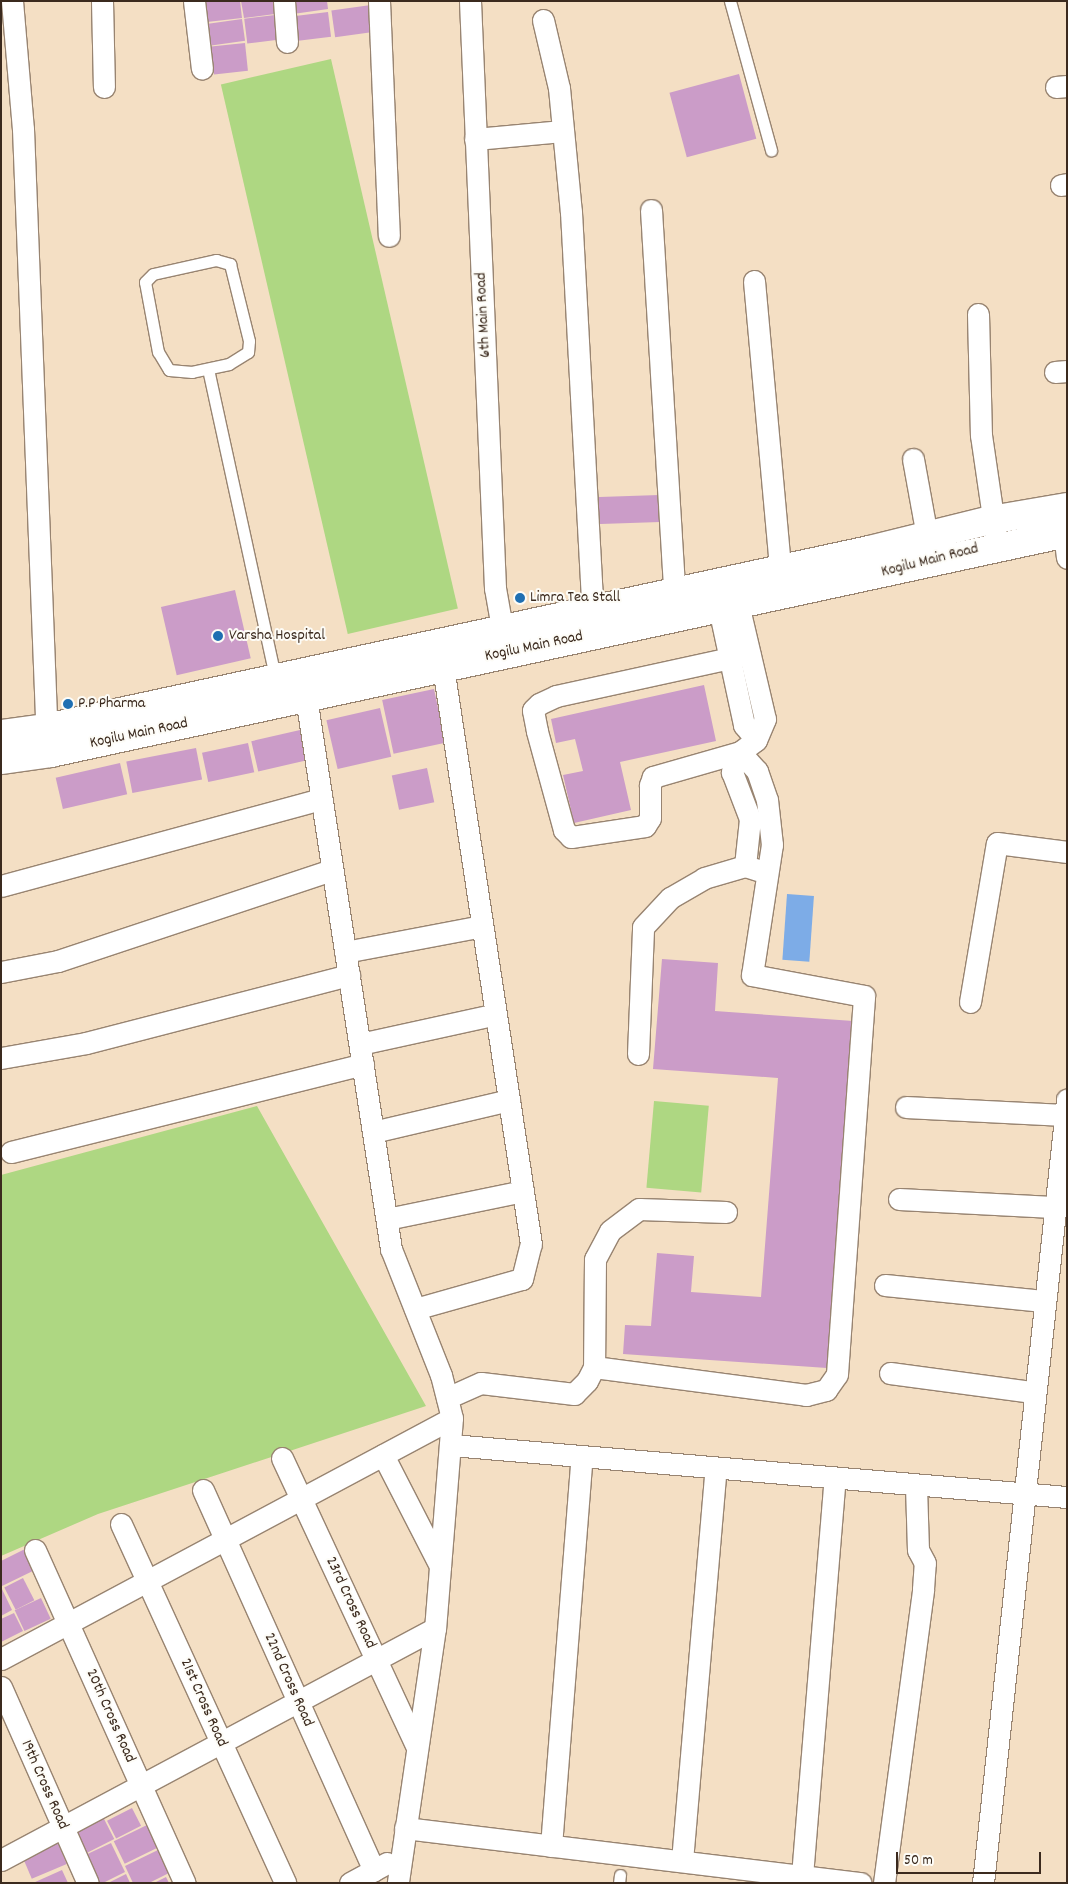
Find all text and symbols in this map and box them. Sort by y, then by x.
street label: 6th Main Road [472,272,496,358]
street label: Kogilu Main Road [879,540,981,582]
place label: Limra Tea Stall [530,588,620,608]
marker: Limra Tea Stall [514,592,526,604]
place label: Varsha Hospital [229,626,325,646]
street label: Kogilu Main Road [483,627,585,667]
marker: Varsha Hospital [211,629,225,643]
place label: P.P Pharma [78,694,145,714]
marker: P.P Pharma [62,698,74,710]
street label: Kogilu Main Road [88,714,190,754]
street label: 23rd Cross Road [320,1554,380,1652]
street label: 22nd Cross Road [259,1630,317,1730]
street label: 21st Cross Road [175,1656,231,1750]
street label: 20th Cross Road [81,1666,139,1766]
street label: 19th Cross Road [16,1737,72,1833]
scale bar [898,1842,1043,1874]
text: 50 m [904,1850,933,1872]

